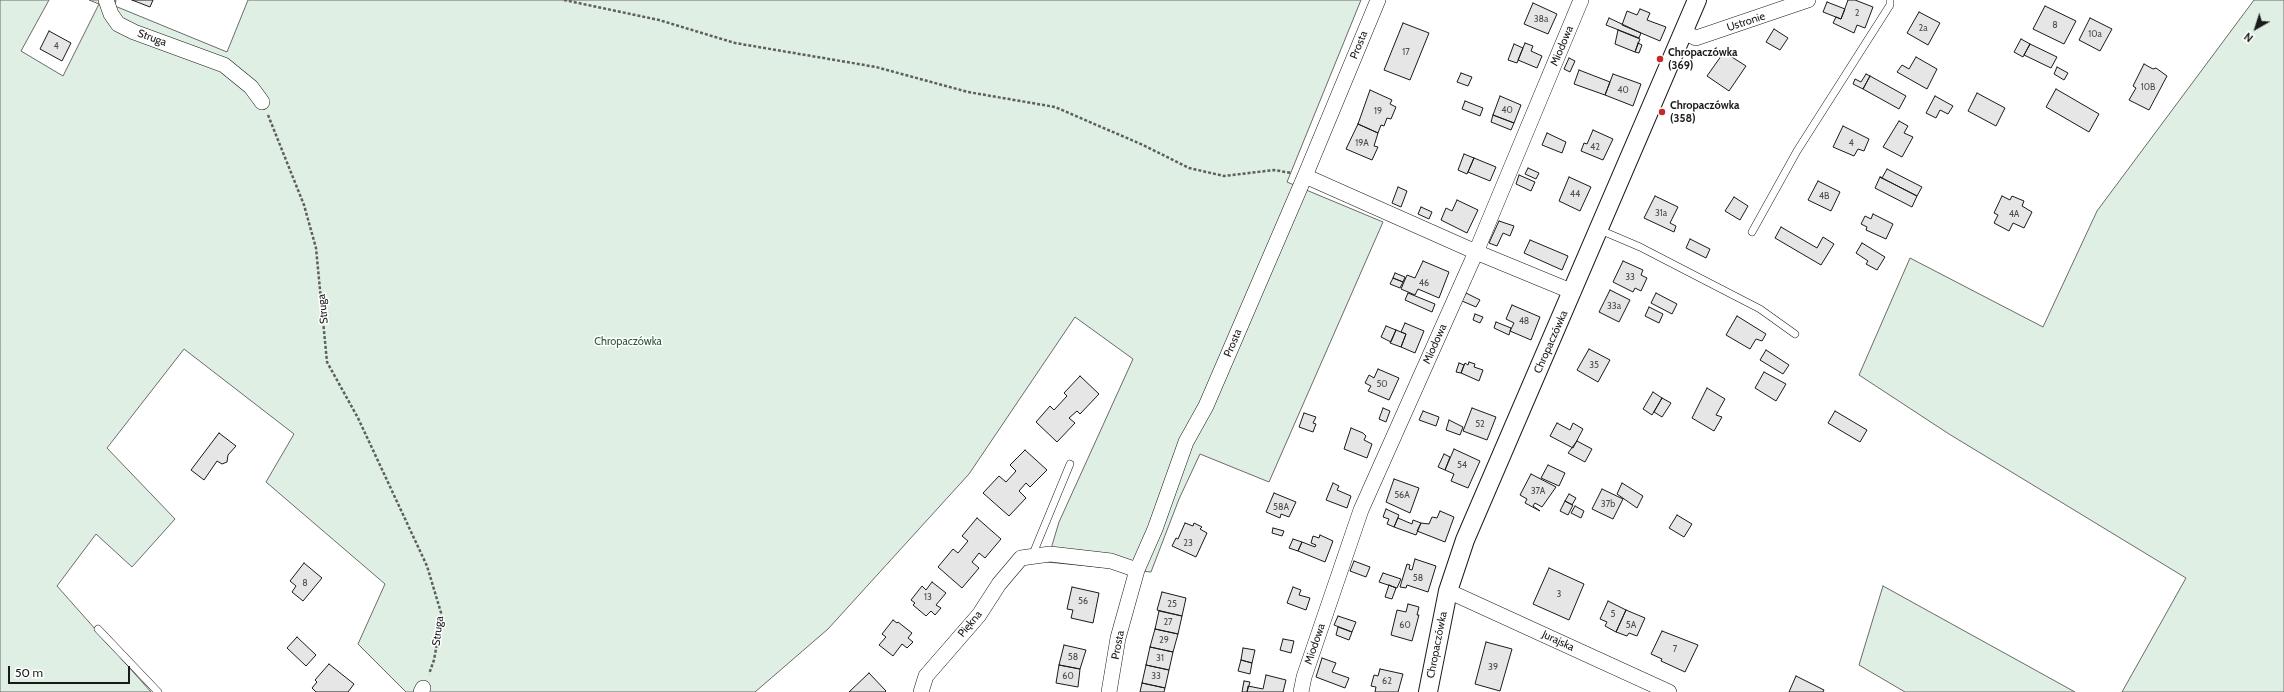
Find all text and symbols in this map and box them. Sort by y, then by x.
house number: 2 [1855,8,1859,18]
north arrow [2236,8,2276,48]
street label: Ustronie [1725,10,1767,34]
house number: 38a [1534,14,1548,24]
house number: 8 [2052,20,2058,30]
house number: 2a [1918,23,1928,33]
street label: Miodowa [1548,24,1576,68]
street label: Struga [136,27,168,49]
street label: Prosta [1347,29,1371,61]
house number: 10a [2088,29,2102,39]
text: N [2241,29,2256,45]
house number: 4 [53,41,59,51]
place label: Chropaczówka (369) [1668,46,1737,72]
house number: 17 [1402,47,1410,57]
marker: Chropaczówka (369) [1655,54,1665,64]
house number: 10B [2141,82,2155,92]
house number: 40 [1617,85,1629,95]
place label: Chropaczówka (358) [1670,99,1739,125]
house number: 40 [1501,105,1513,115]
house number: 19 [1374,106,1382,116]
marker: Chropaczówka (358) [1657,107,1667,117]
house number: 19A [1355,138,1369,148]
house number: 4 [1848,138,1854,148]
house number: 42 [1590,142,1600,152]
house number: 44 [1570,189,1580,199]
house number: 4B [1819,191,1829,201]
house number: 31a [1655,208,1667,218]
house number: 4A [2009,209,2019,219]
house number: 33 [1625,272,1635,282]
house number: 46 [1419,278,1429,288]
street label: Struga [315,293,331,325]
house number: 33a [1607,301,1621,311]
street label: Chropaczówka [1531,308,1571,376]
house number: 48 [1519,316,1529,326]
street label: Miodowa [1420,322,1450,366]
street label: Prosta [1221,327,1245,359]
park label: Chropaczówka [594,335,662,349]
house number: 35 [1589,360,1599,370]
house number: 50 [1376,379,1388,389]
house number: 52 [1475,419,1485,429]
house number: 54 [1457,460,1467,470]
house number: 37A [1531,486,1545,496]
house number: 56A [1394,490,1410,500]
house number: 37b [1601,499,1615,509]
house number: 58A [1273,502,1289,512]
house number: 23 [1183,538,1193,548]
house number: 58 [1413,573,1423,583]
house number: 8 [302,578,308,588]
house number: 3 [1557,589,1561,599]
house number: 13 [924,592,932,602]
house number: 56 [1078,596,1088,606]
house number: 25 [1167,599,1177,609]
street label: Piękna [955,608,985,640]
house number: 5 [1611,609,1615,619]
street label: Chropaczówka [1424,611,1450,679]
street label: Struga [430,615,446,647]
house number: 27 [1163,617,1173,627]
house number: 60 [1399,620,1411,630]
house number: 5A [1626,620,1636,630]
street label: Miodowa [1302,622,1328,666]
street label: Jurajska [1540,628,1576,654]
street label: Prosta [1109,629,1127,661]
house number: 29 [1159,635,1169,645]
house number: 7 [1673,644,1677,654]
house number: 58 [1068,652,1078,662]
house number: 31 [1156,653,1164,663]
scale bar [10,658,132,684]
house number: 39 [1488,662,1498,672]
text: 50 m [15,665,43,680]
house number: 60 [1062,671,1074,681]
house number: 33 [1151,671,1161,681]
house number: 62 [1382,676,1392,686]

